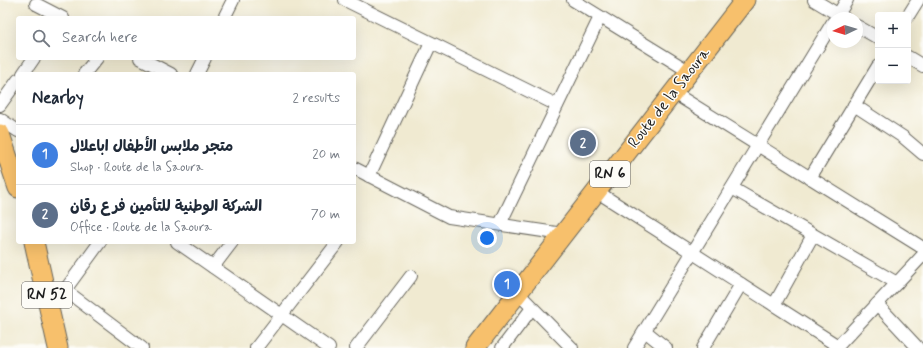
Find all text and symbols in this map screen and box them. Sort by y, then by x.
north arrow [827,12,863,48]
map controls [875,12,911,84]
button: + [875,12,911,48]
search box [16,16,356,60]
icon: search [30,27,52,49]
text: Search here [62,28,138,48]
street label: Route de la Saoura [623,43,715,153]
button: − [875,48,911,84]
text: Nearby [32,87,84,109]
text: 2 results [293,90,340,107]
pin: 2 [570,128,596,158]
text: متجر ملابس الأطفال اباعلال [70,137,233,157]
text: 1 [42,146,48,163]
text: 20 m [312,146,340,163]
text: Shop · Route de la Saoura [70,159,203,176]
road number: RN 6 [590,161,630,187]
text: الشركة الوطنية للتأمين فرع رقان [70,197,262,217]
text: 2 [42,206,48,223]
text: 70 m [311,206,340,223]
text: Office · Route de la Saoura [70,219,212,236]
your location [477,228,497,248]
pin: 1 [494,269,520,299]
road number: RN 52 [22,282,72,308]

